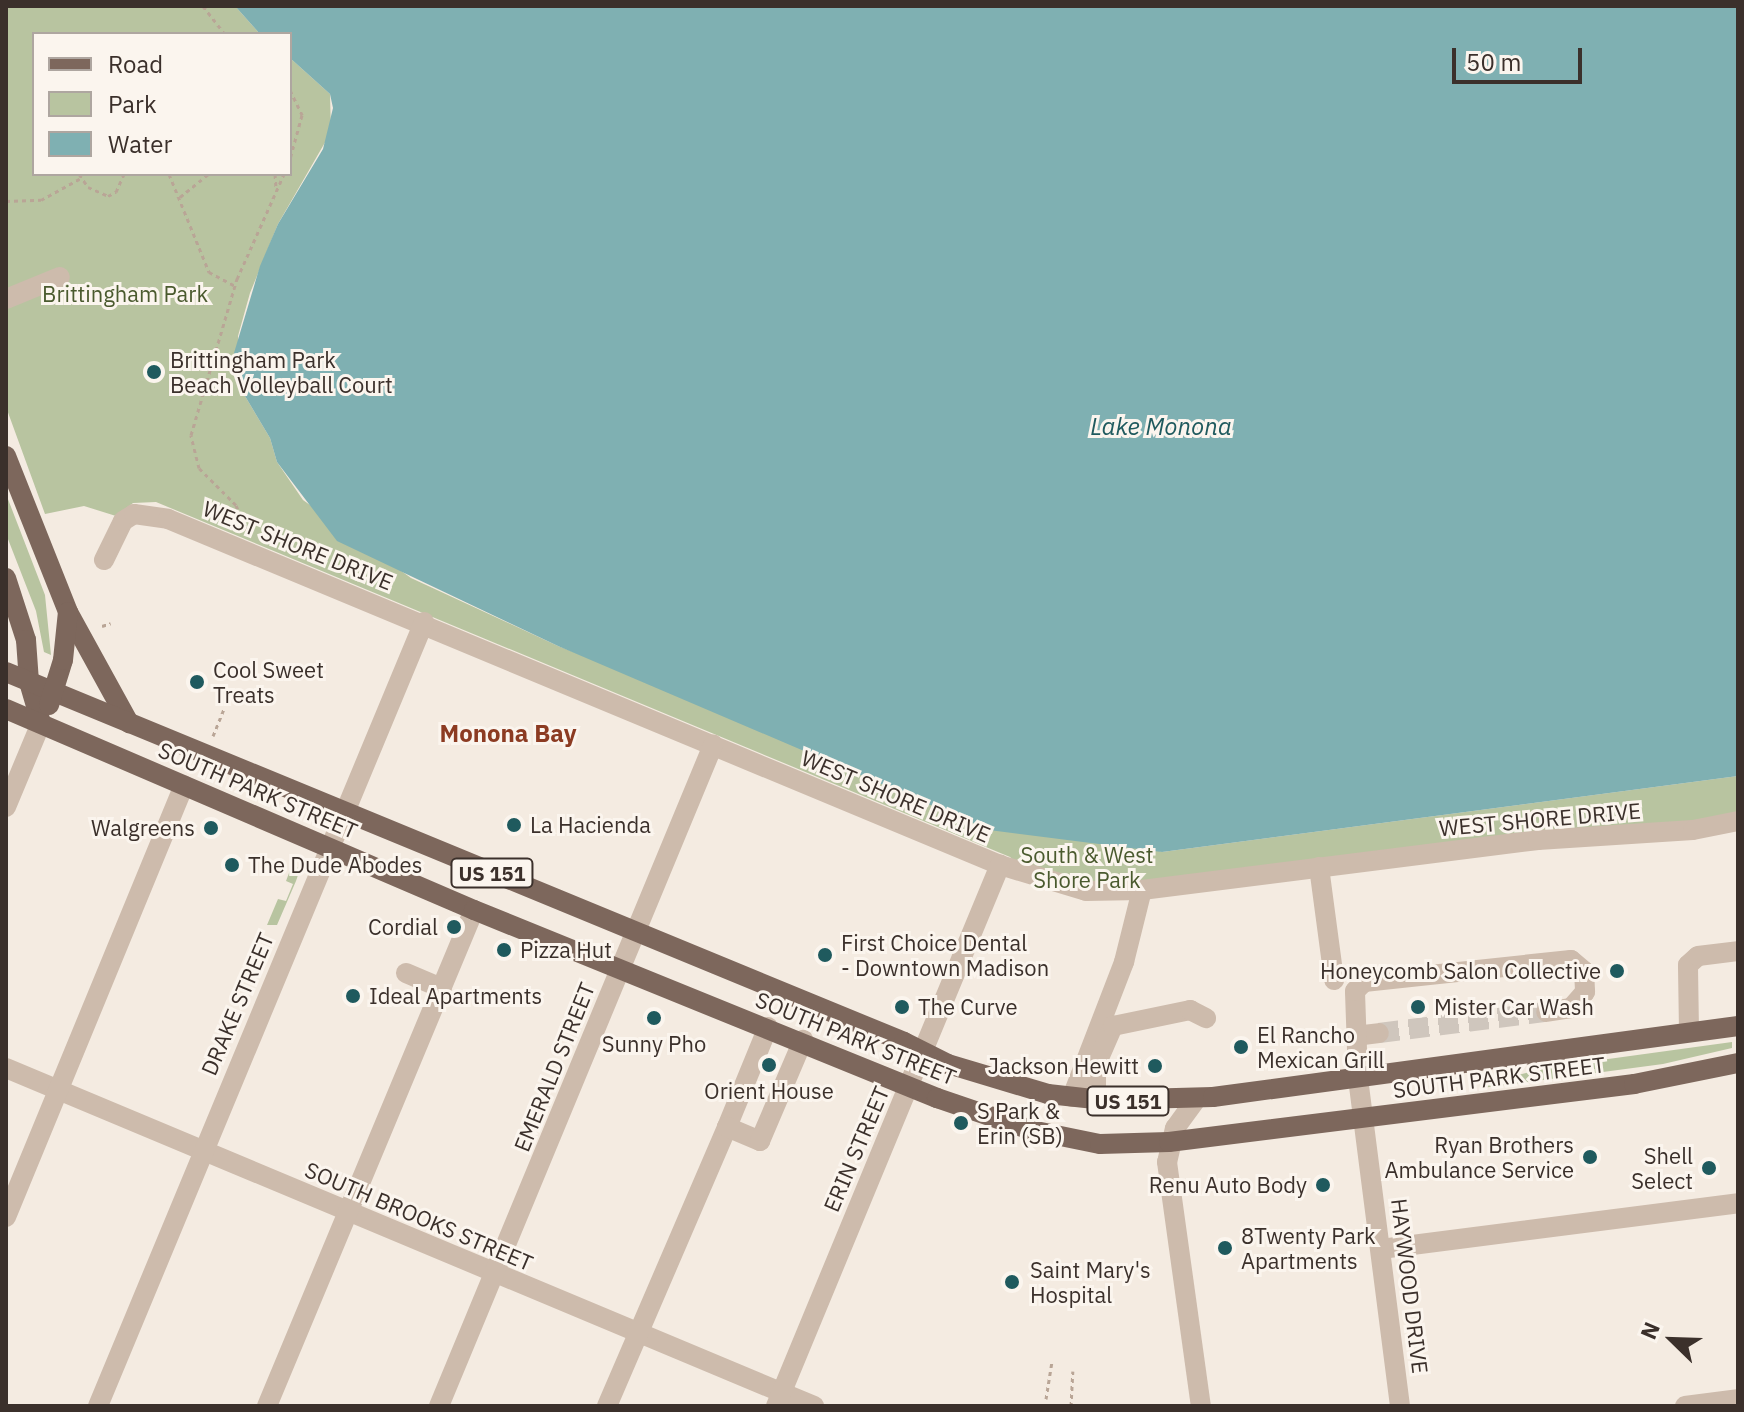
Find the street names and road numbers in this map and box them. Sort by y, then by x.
street label: WEST SHORE DRIVE [199,495,397,595]
street label: SOUTH PARK STREET [155,736,361,844]
street label: WEST SHORE DRIVE [798,744,994,848]
street label: WEST SHORE DRIVE [1438,797,1642,841]
road number: US 151 [450,857,534,889]
street label: DRAKE STREET [195,929,279,1079]
street label: EMERALD STREET [508,979,600,1155]
street label: SOUTH PARK STREET [752,986,960,1090]
street label: SOUTH PARK STREET [1391,1051,1607,1103]
street label: ERIN STREET [818,1082,894,1216]
road number: US 151 [1086,1085,1170,1117]
street label: SOUTH BROOKS STREET [301,1156,537,1276]
street label: HAYWOOD DRIVE [1386,1197,1434,1375]

